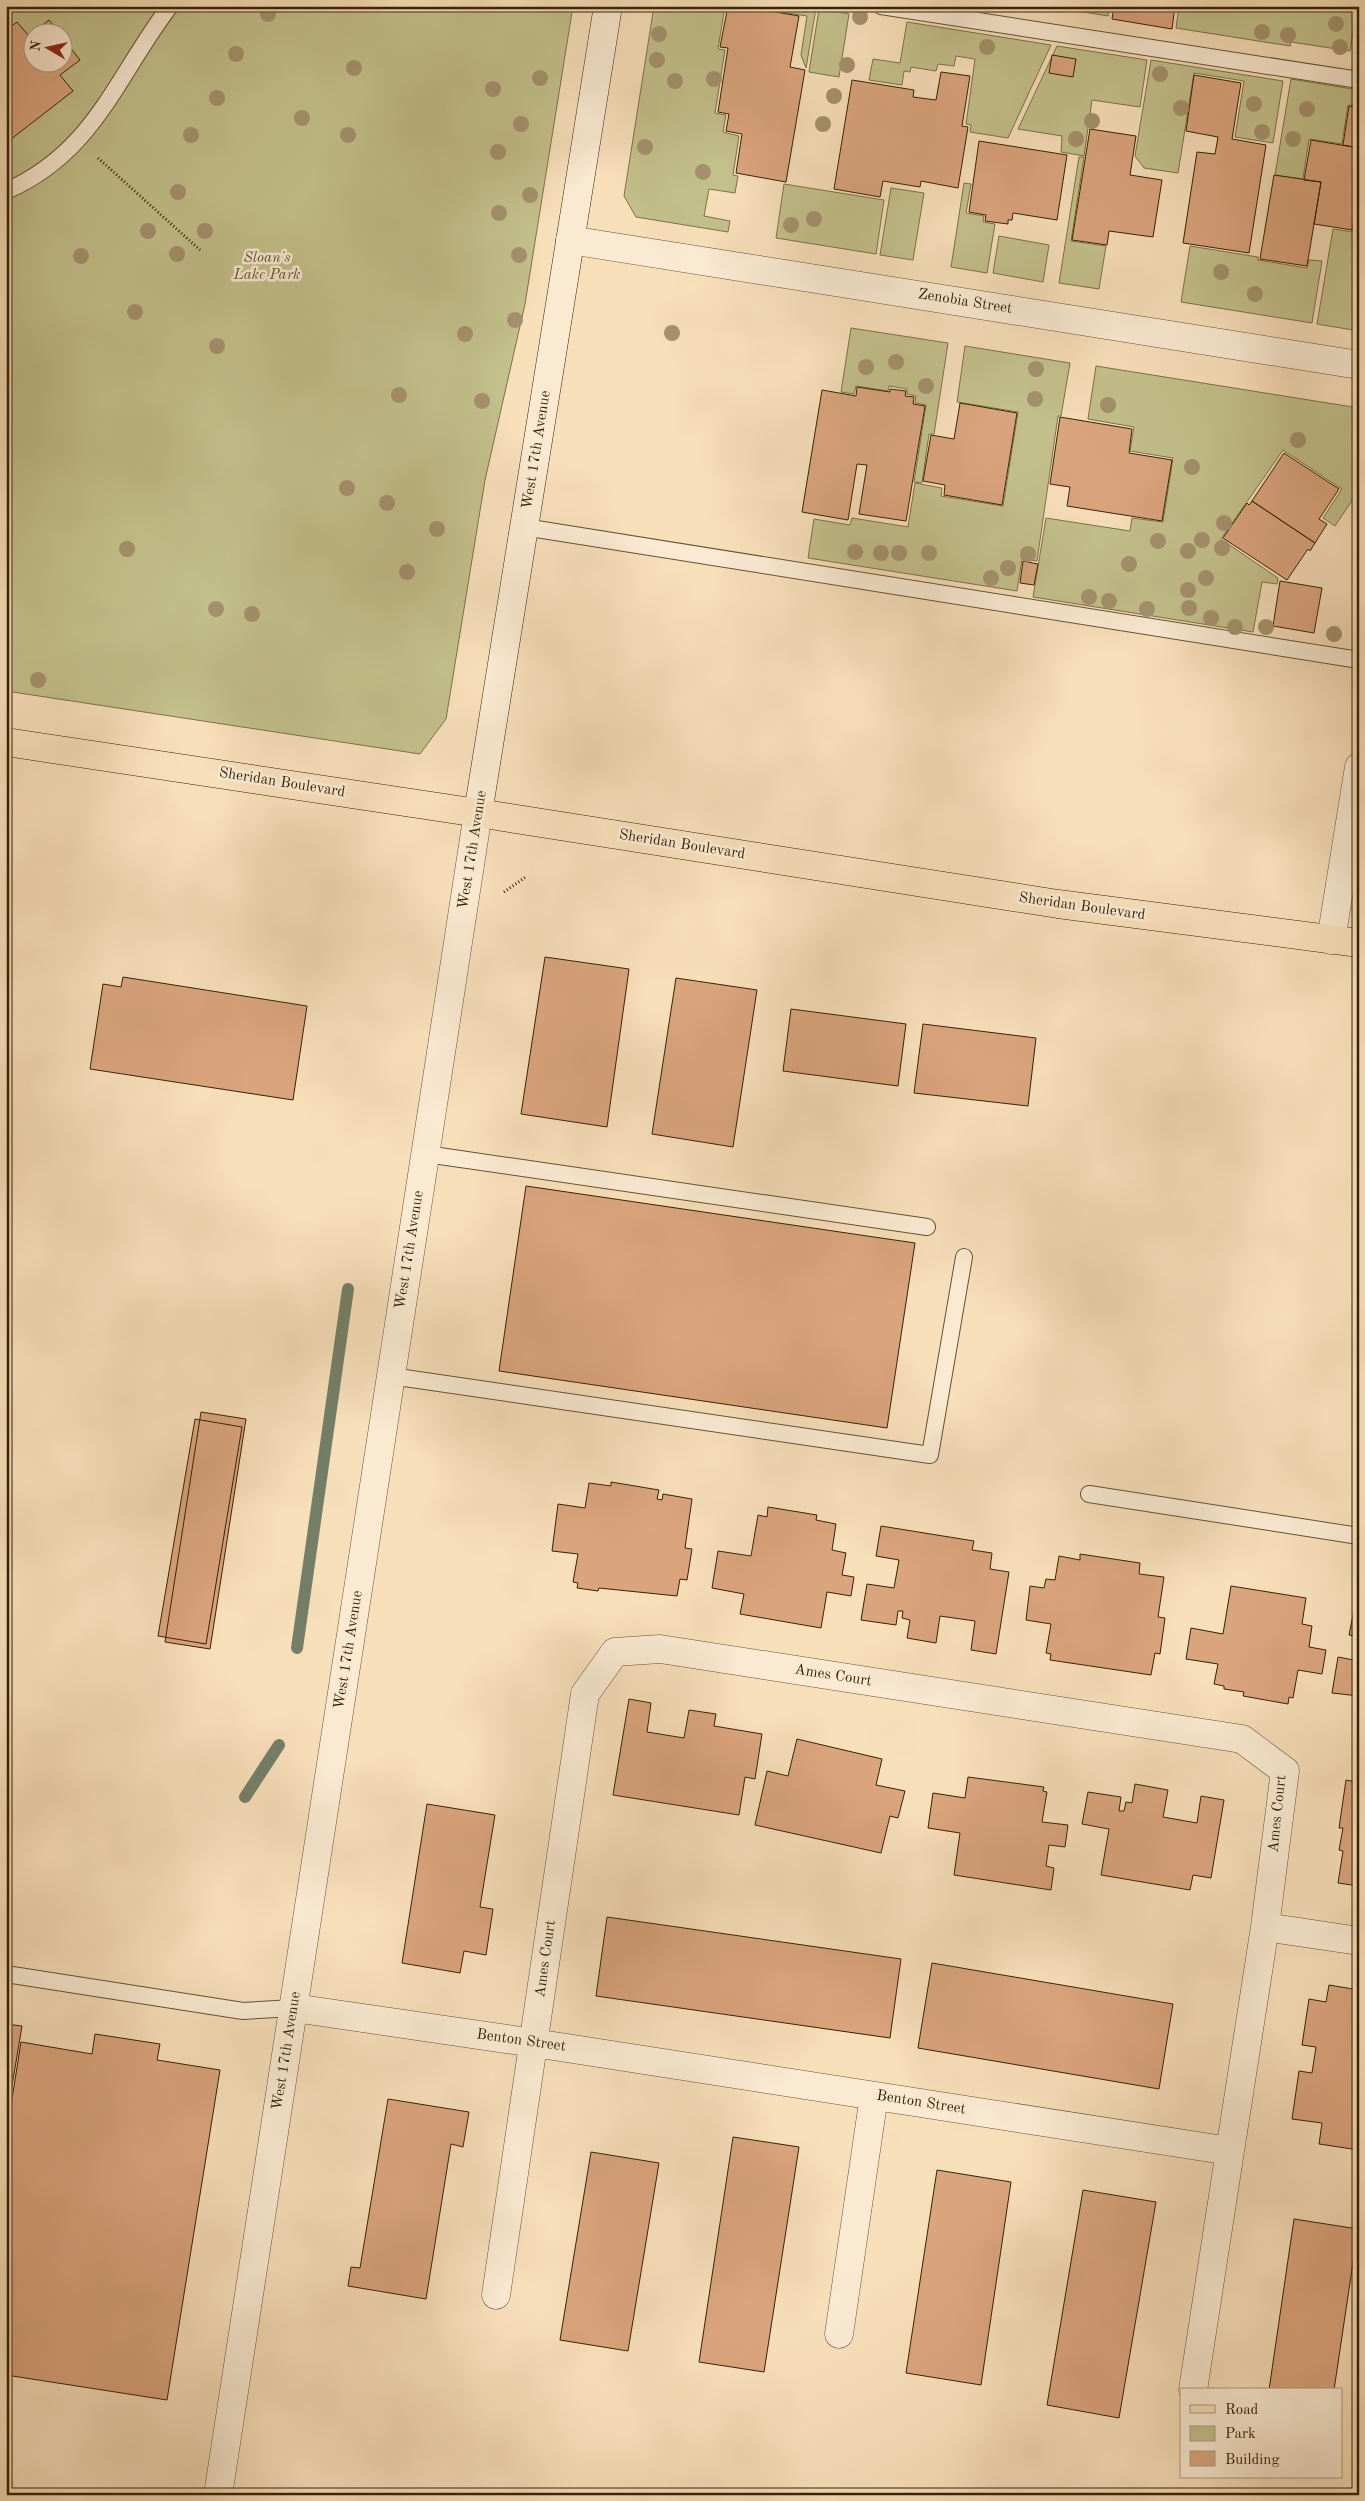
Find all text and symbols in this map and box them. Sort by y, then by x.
north arrow [22,22,72,72]
text: N [28,39,44,53]
park label: Sloan's Lake Park [233,251,300,283]
street label: Zenobia Street [917,287,1013,317]
street label: West 17th Avenue [520,389,554,510]
street label: Sheridan Boulevard [218,766,346,800]
street label: West 17th Avenue [456,789,490,910]
street label: Sheridan Boulevard [618,828,746,862]
street label: Sheridan Boulevard [1018,891,1146,923]
street label: West 17th Avenue [393,1189,427,1310]
street label: West 17th Avenue [332,1589,366,1710]
street label: Ames Court [793,1662,873,1690]
street label: Ames Court [1266,1774,1290,1854]
street label: Ames Court [533,1919,559,1999]
street label: West 17th Avenue [270,1990,304,2111]
street label: Benton Street [475,2027,567,2055]
street label: Benton Street [875,2089,967,2117]
legend [1180,2388,1342,2478]
text: Road [1225,2403,1259,2418]
text: Park [1225,2427,1256,2442]
text: Building [1225,2453,1280,2468]

